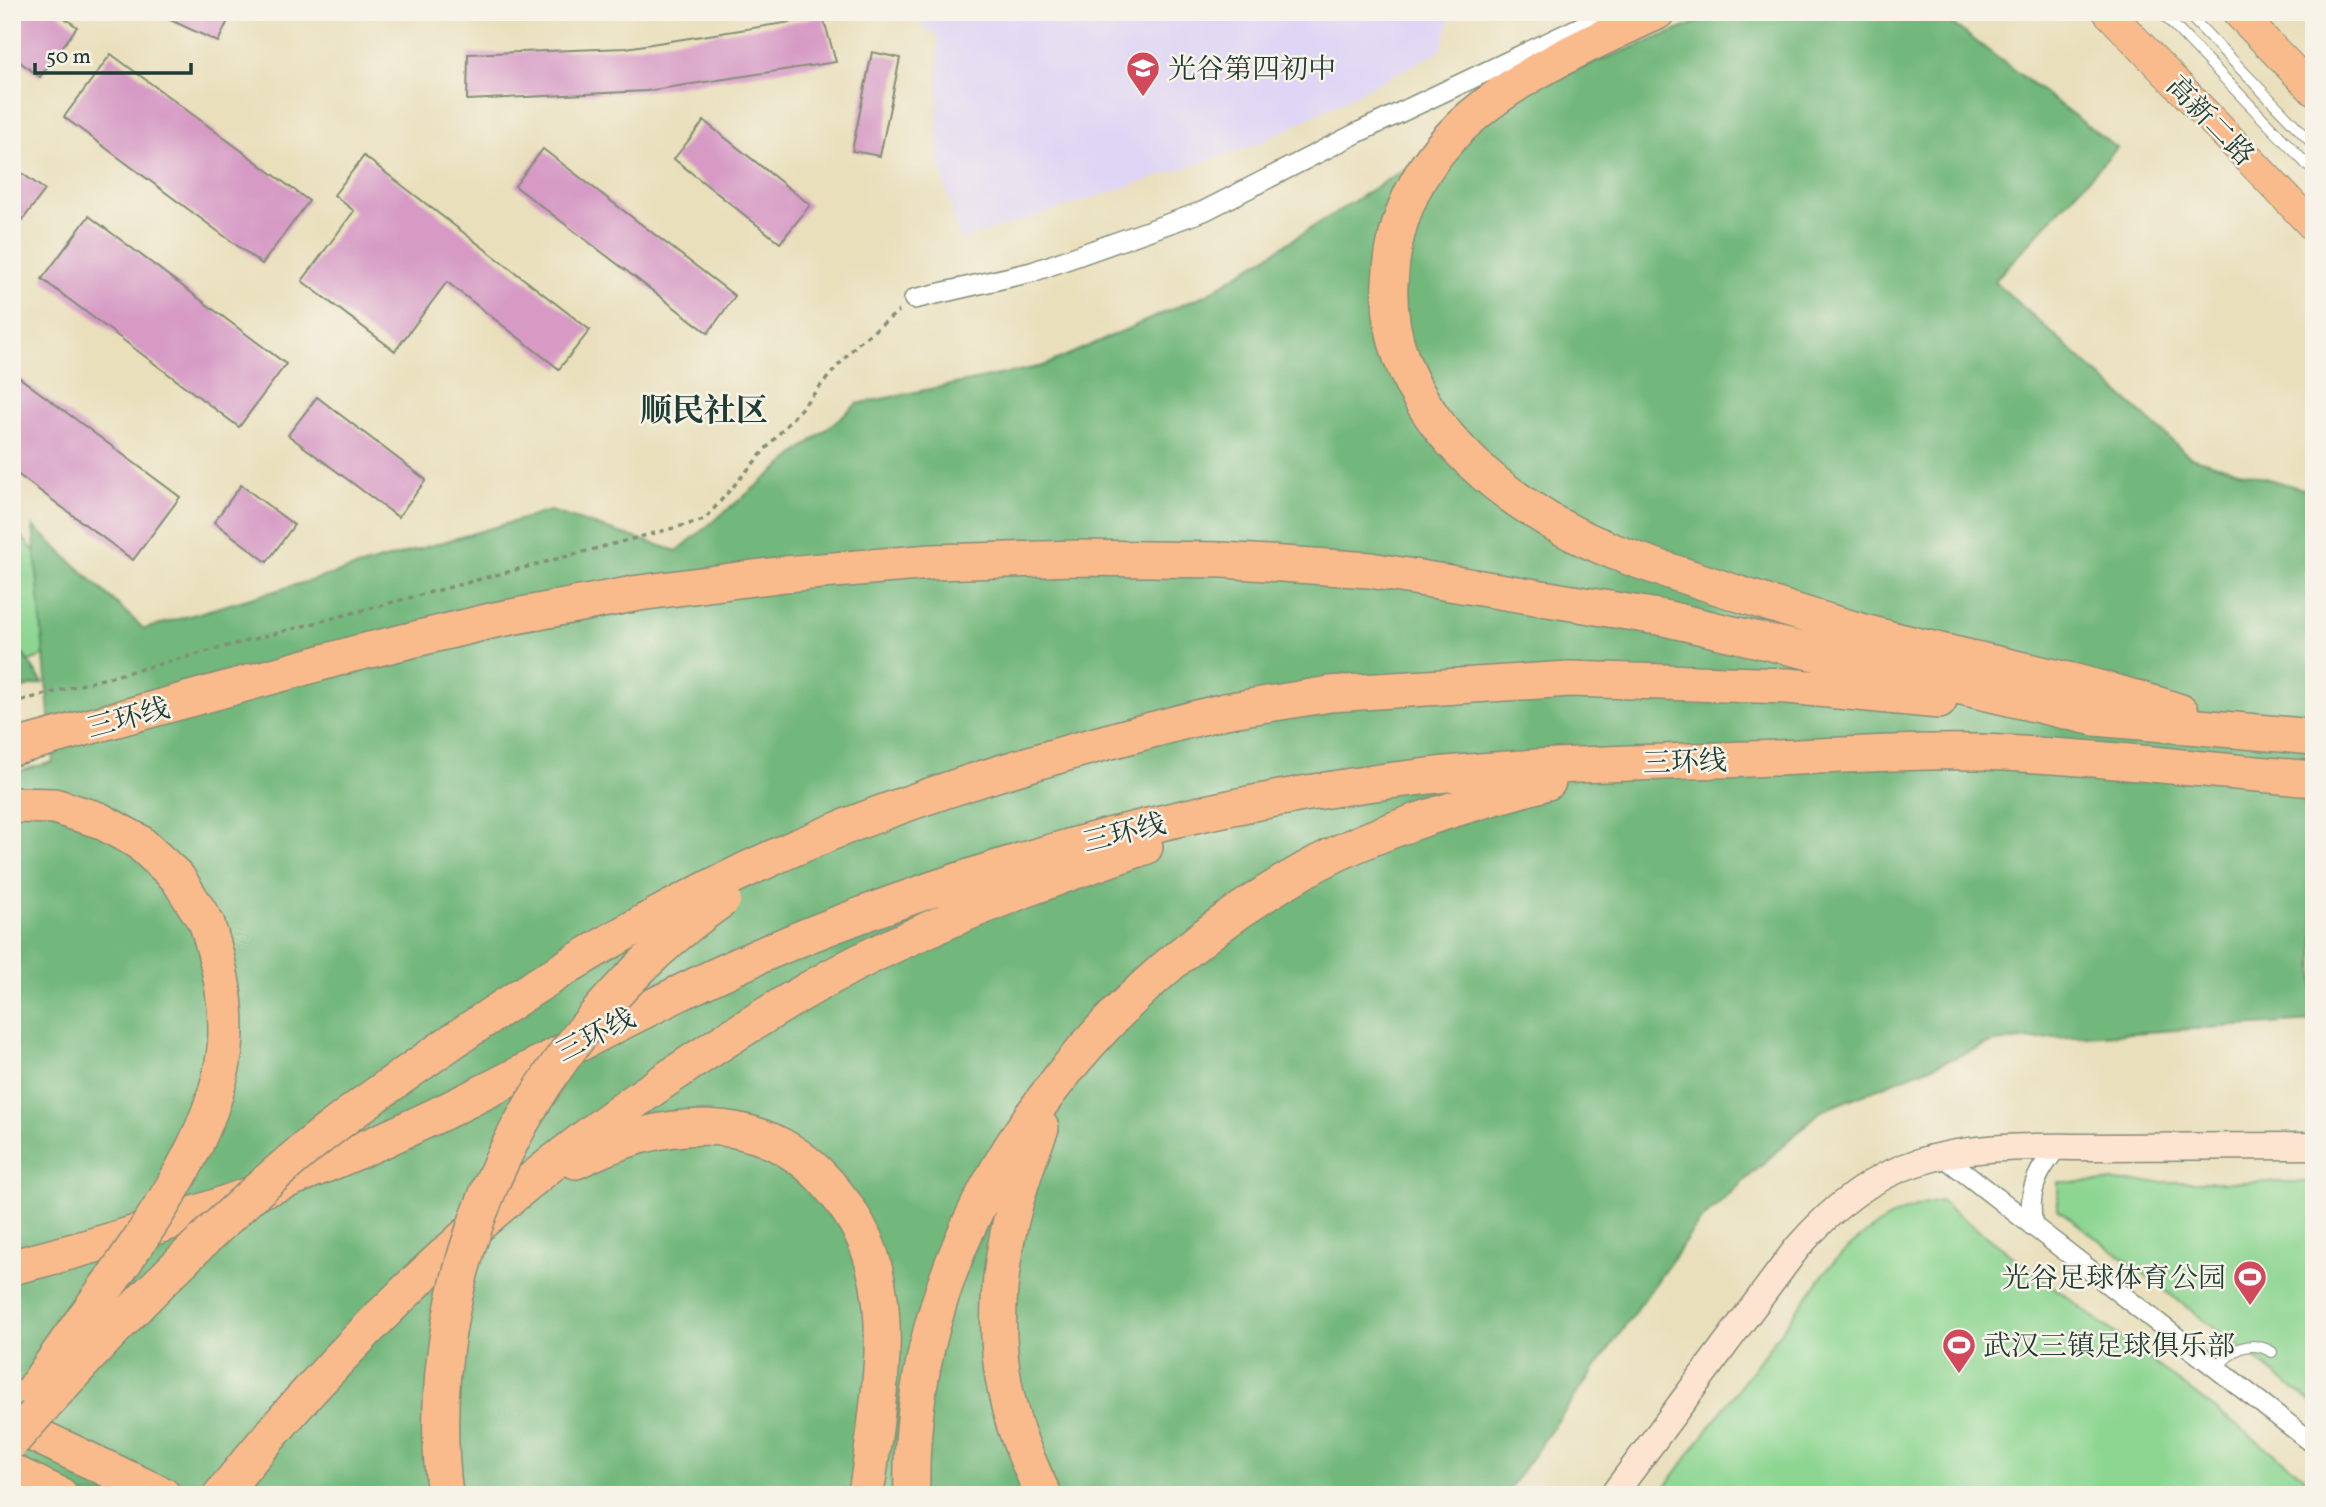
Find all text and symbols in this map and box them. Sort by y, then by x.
scale bar [35,32,191,76]
text: 50 m [46,43,91,72]
school or university icon: 光谷第四初中 [1124,49,1162,98]
place label: 光谷第四初中 [1168,51,1336,90]
street label: 高新二路 [2156,68,2262,176]
district label: 顺民社区 [640,391,768,435]
street label: 三环线 [83,690,174,749]
street label: 三环线 [1642,743,1728,784]
street label: 三环线 [1079,805,1170,864]
street label: 三环线 [550,1000,642,1073]
sports icon: 光谷足球体育公园 [2231,1258,2269,1307]
place label: 光谷足球体育公园 [2002,1260,2226,1299]
sports icon: 武汉三镇足球俱乐部 [1940,1326,1978,1375]
place label: 武汉三镇足球俱乐部 [1983,1328,2235,1367]

